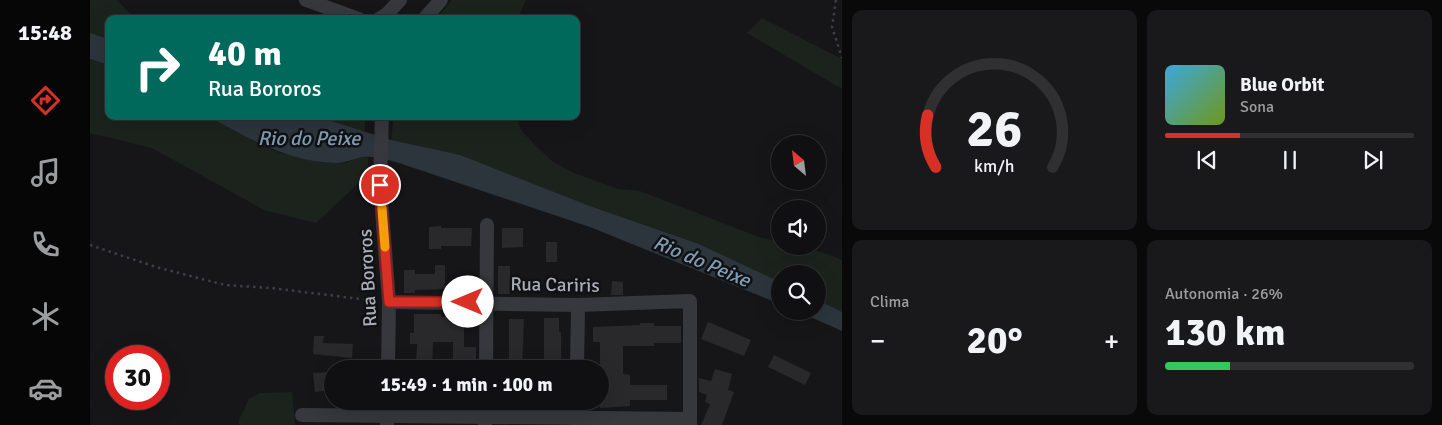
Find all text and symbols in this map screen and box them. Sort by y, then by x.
text: 15:48 [18,19,72,46]
text: 40 m [208,32,282,75]
icon: right [125,35,190,100]
text: Blue Orbit [1240,73,1324,97]
text: Rua Bororos [208,75,321,102]
icon: directions [28,83,63,118]
text: 26 [966,97,1023,161]
text: Sona [1240,97,1274,117]
water label: Rio do Peixe [258,126,361,151]
north arrow [771,135,826,190]
map controls [771,135,826,320]
icon: previous [1193,146,1221,174]
icon: pause [1276,146,1304,174]
icon: next [1359,146,1387,174]
icon: music [28,155,63,190]
text: km/h [974,155,1015,177]
pin [359,164,401,206]
icon: arrive [366,171,394,199]
button: sound [771,200,826,255]
icon: phone [28,227,63,262]
street label: Rua Bororos [353,228,383,327]
water label: Rio do Peixe [650,230,755,293]
button: search [771,265,826,320]
street label: Rua Cariris [510,272,600,298]
position arrow [441,275,493,327]
text: Autonomia · 26% [1165,284,1283,304]
text: Clima [870,292,909,312]
icon: climate [28,299,63,334]
text: 130 km [1165,309,1286,356]
text: 20° [966,317,1023,364]
text: − [870,324,885,358]
text: + [1104,324,1119,358]
speed limit sign: 30 [105,345,170,410]
icon: car [28,371,63,406]
text: 15:49 · 1 min · 100 m [380,373,553,397]

